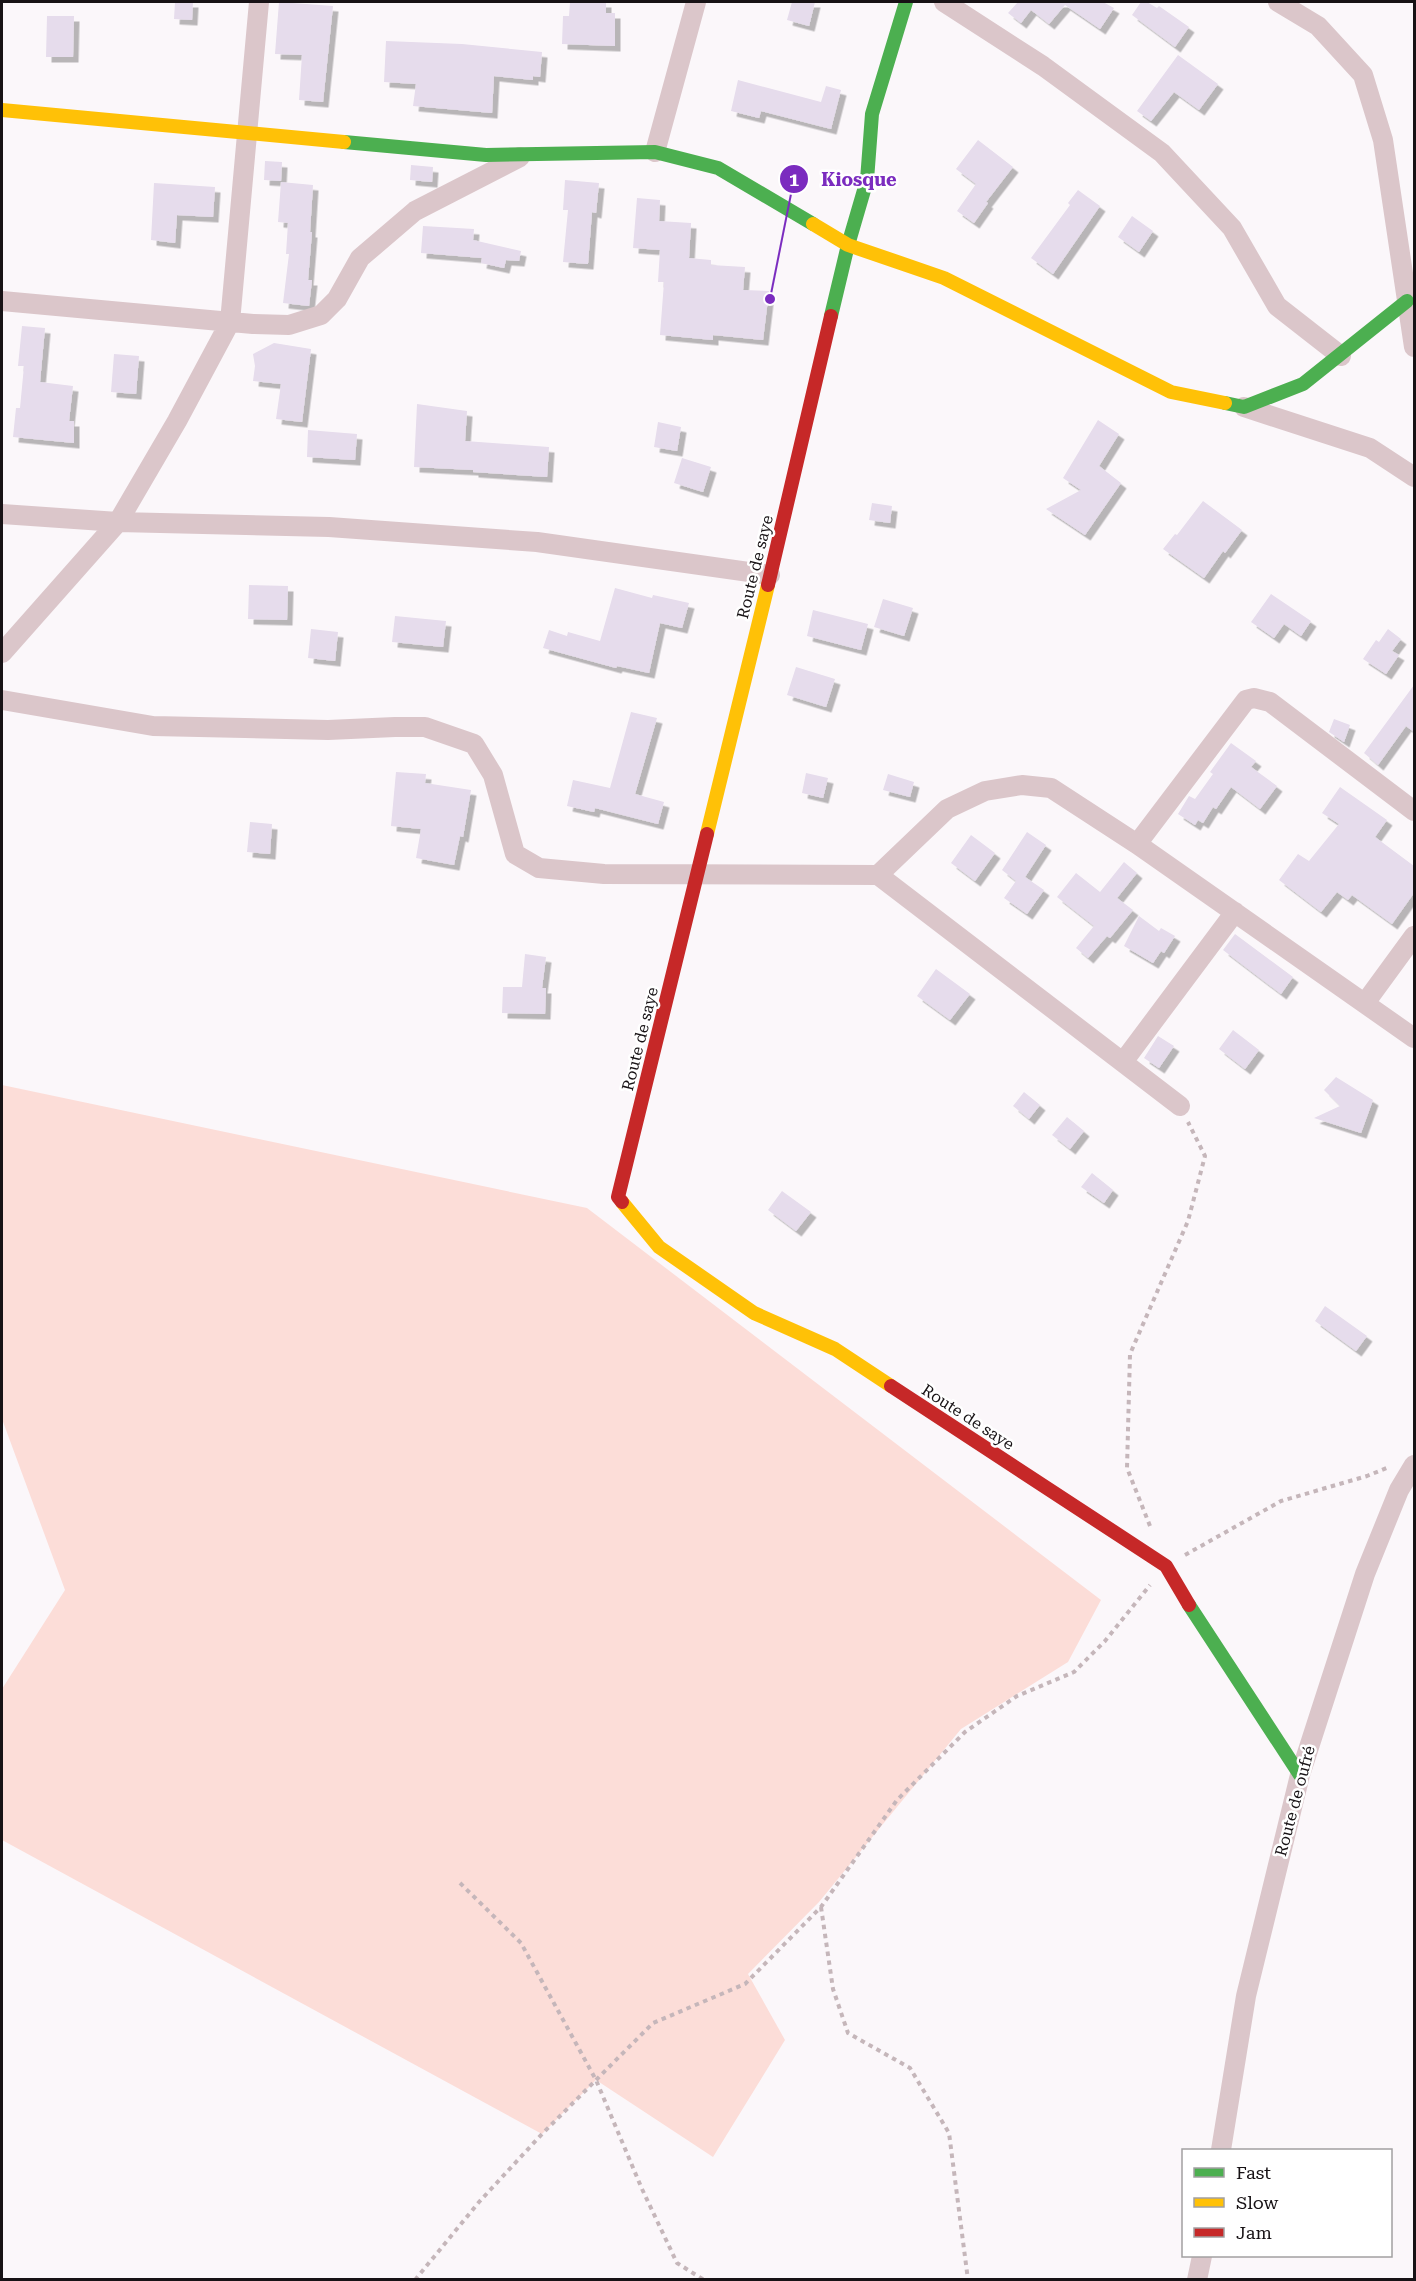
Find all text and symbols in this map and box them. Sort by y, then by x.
callout: Kiosque [779,161,909,197]
text: 1 [789,169,799,190]
text: Kiosque [821,169,897,190]
street label: Route de saye [733,513,777,621]
street label: Route de saye [618,985,662,1093]
street label: Route de saye [918,1380,1018,1454]
street label: Route de oufré [1271,1743,1319,1858]
legend [1182,2149,1392,2257]
text: Fast [1236,2162,1271,2183]
text: Slow [1236,2192,1278,2213]
text: Jam [1236,2222,1272,2243]

